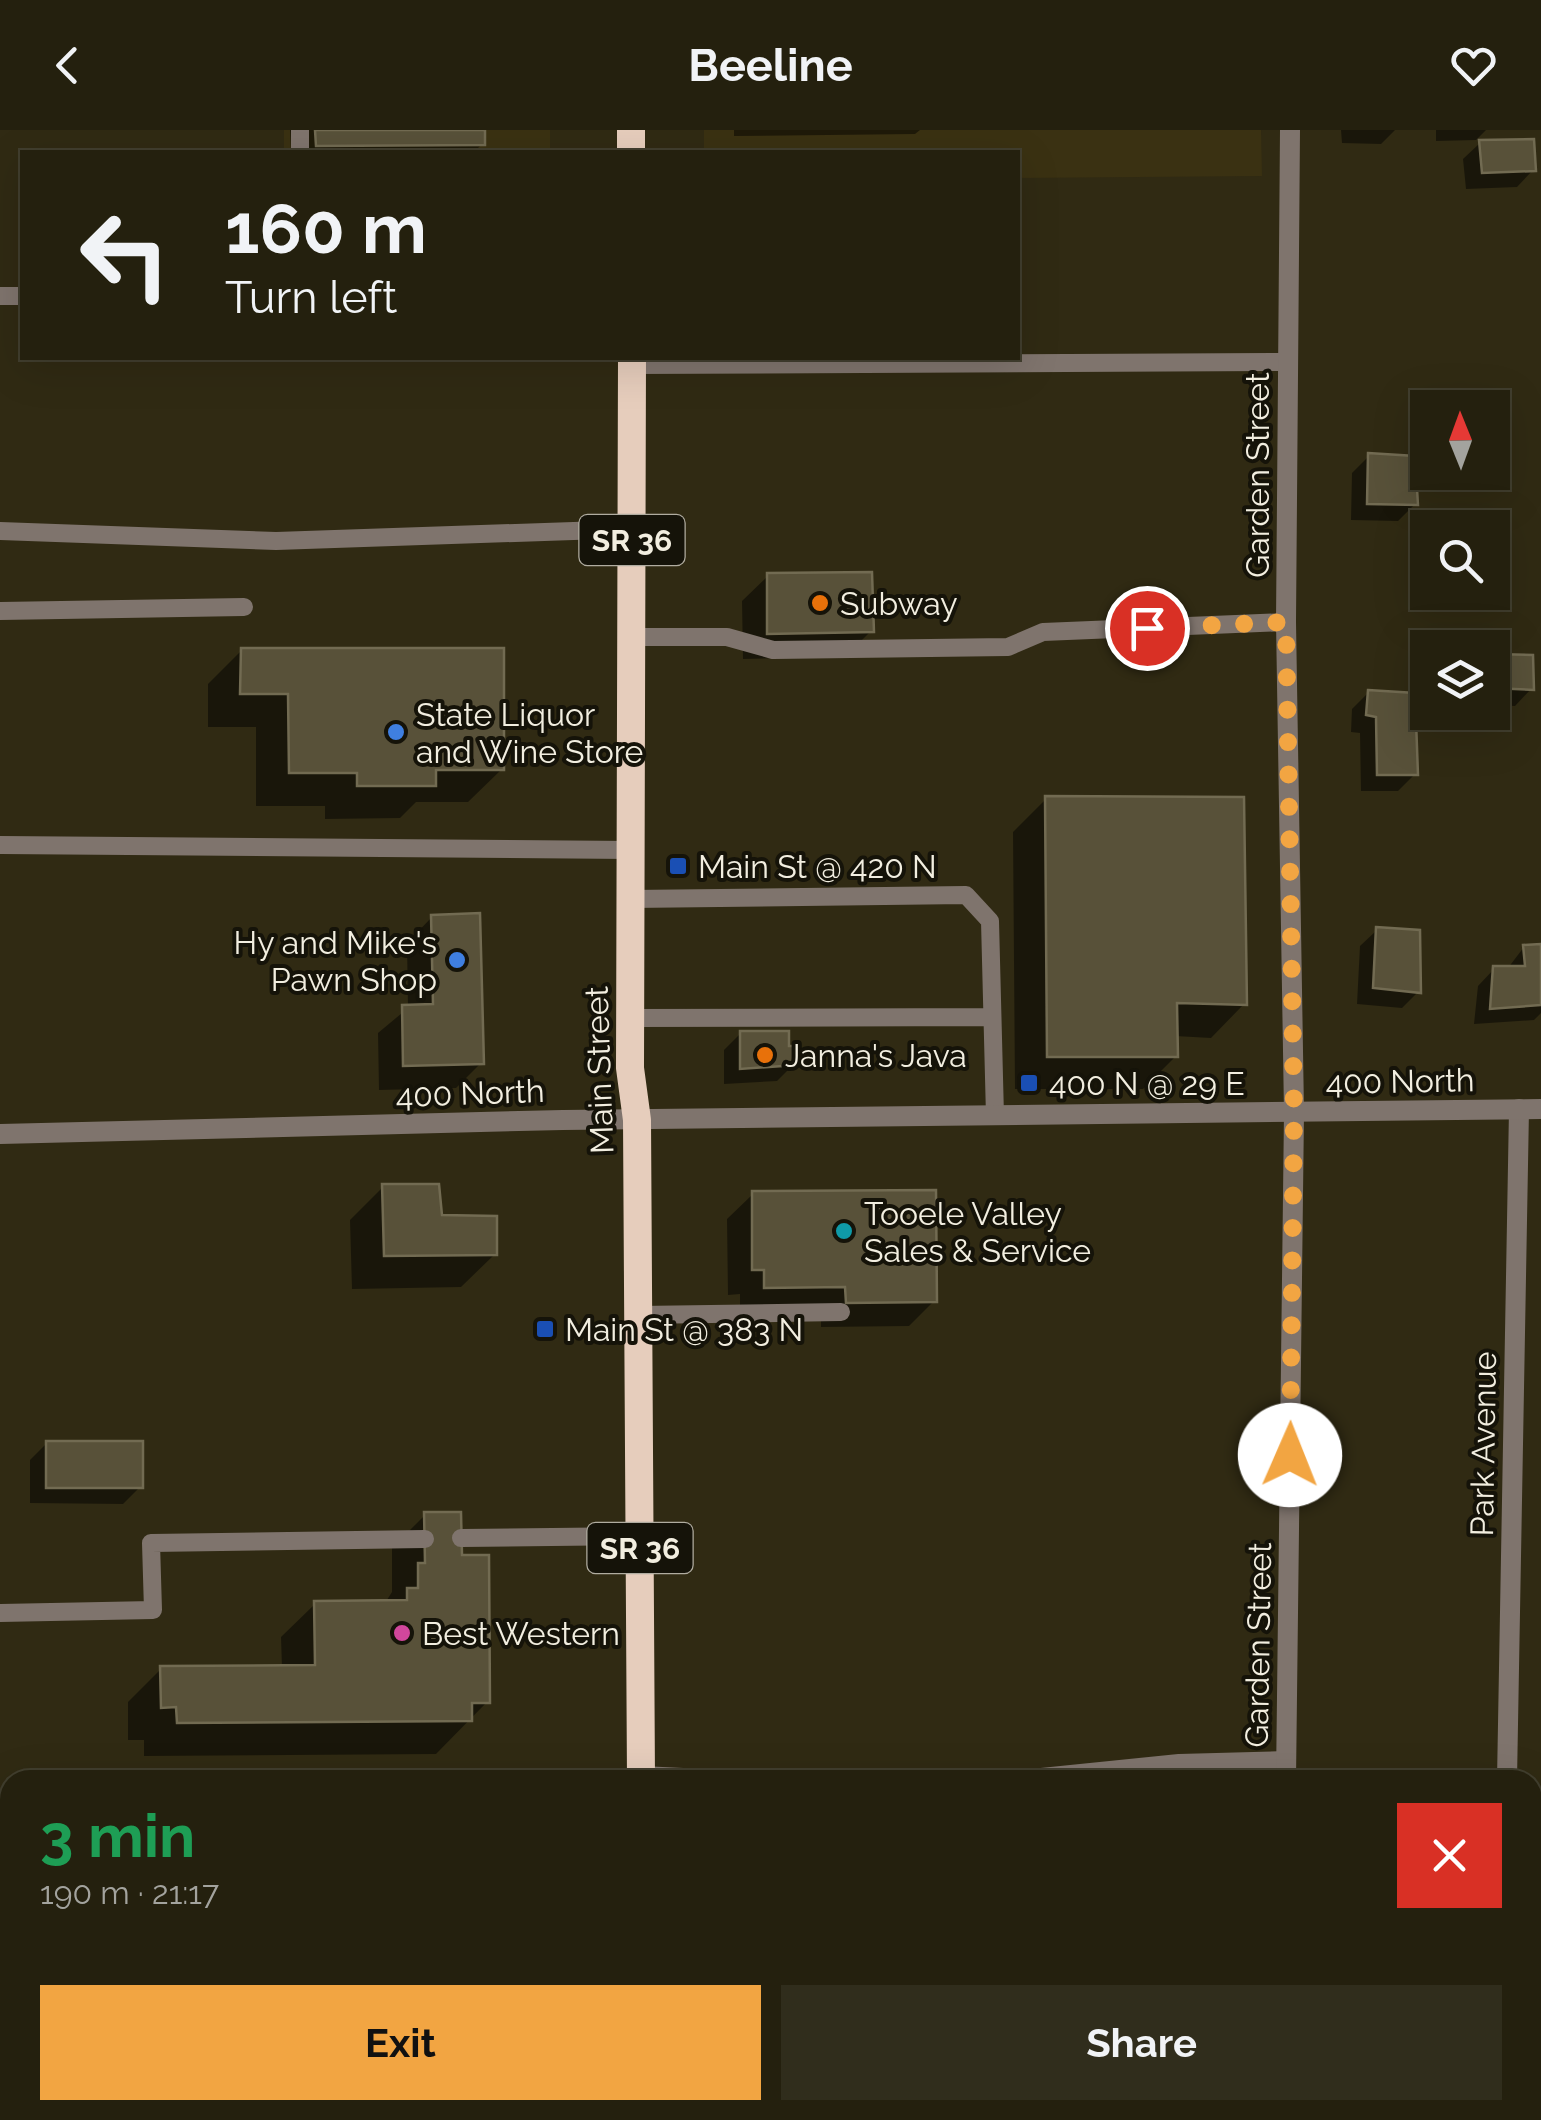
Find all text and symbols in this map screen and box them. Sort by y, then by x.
icon: back [40,38,95,93]
icon: heart [1446,38,1501,93]
text: Beeline [688,39,853,92]
text: 160 m [225,187,427,269]
icon: left [60,190,190,320]
text: Turn left [225,271,397,324]
street label: Garden Street [1239,372,1276,578]
north arrow [1410,390,1510,490]
map controls [1410,390,1510,730]
button: search [1410,510,1510,610]
road number: SR 36 [580,515,684,565]
place label: Subway [840,585,958,622]
pin [1105,586,1190,671]
marker: Subway [809,592,831,614]
icon: arrive [1120,601,1175,656]
button: layers [1410,630,1510,730]
place label: State Liquor and Wine Store [416,696,643,770]
marker: State Liquor and Wine Store [385,721,407,743]
place label: Main St @ 420 N [698,848,937,885]
marker: Main St @ 420 N [667,855,689,877]
place label: Hy and Mike's Pawn Shop [234,924,437,998]
marker: Hy and Mike's Pawn Shop [446,949,468,971]
street label: Main Street [578,985,620,1155]
place label: Janna's Java [785,1037,967,1074]
marker: Janna's Java [754,1044,776,1066]
street label: 400 North [1325,1061,1475,1101]
place label: 400 N @ 29 E [1049,1065,1245,1102]
street label: 400 North [395,1072,545,1114]
marker: 400 N @ 29 E [1018,1072,1040,1094]
place label: Tooele Valley Sales & Service [864,1195,1091,1269]
marker: Tooele Valley Sales & Service [833,1220,855,1242]
place label: Main St @ 383 N [565,1311,803,1348]
marker: Main St @ 383 N [534,1318,556,1340]
street label: Park Avenue [1463,1351,1503,1537]
position arrow [1238,1403,1342,1507]
road number: SR 36 [588,1523,692,1573]
street label: Garden Street [1238,1542,1278,1748]
place label: Best Western [422,1615,620,1652]
marker: Best Western [391,1622,413,1644]
text: 3 min [40,1801,195,1871]
button: close [1397,1803,1502,1908]
text: 190 m · 21:17 [40,1874,219,1911]
button: Exit [40,1985,761,2100]
button: Share [781,1985,1502,2100]

